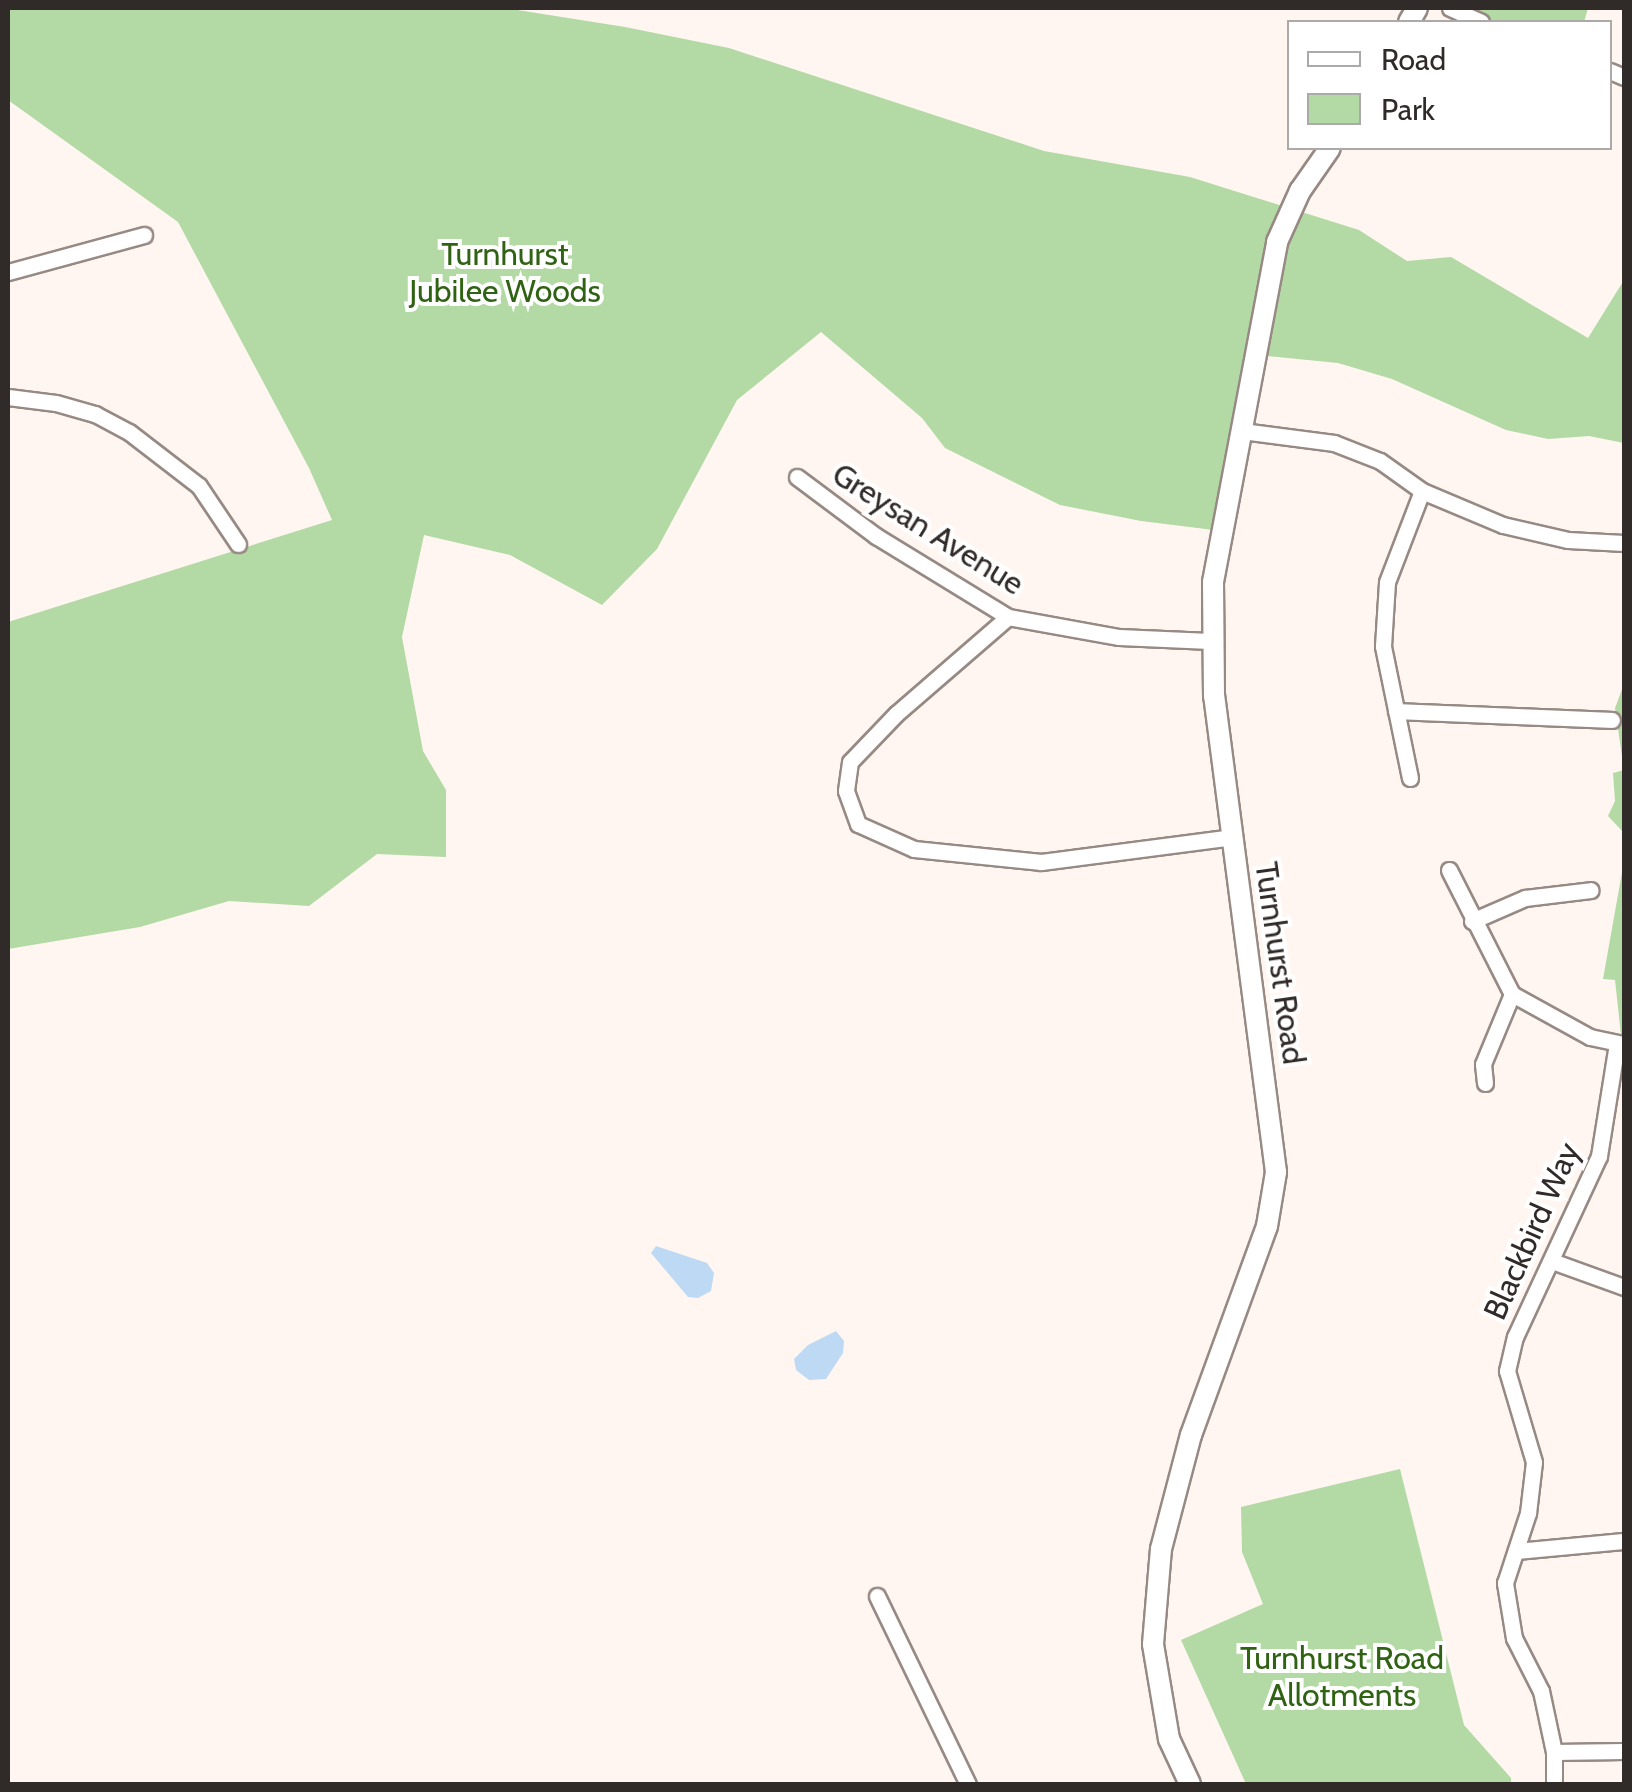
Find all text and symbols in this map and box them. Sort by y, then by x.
legend [1287,20,1612,150]
text: Road [1381,41,1446,78]
text: Park [1381,91,1435,128]
park label: Turnhurst Jubilee Woods [409,236,601,311]
street label: Greysan Avenue [825,455,1031,603]
street label: Turnhurst Road [1247,859,1313,1067]
street label: Blackbird Way [1476,1137,1588,1325]
park label: Turnhurst Road Allotments [1240,1640,1444,1715]

